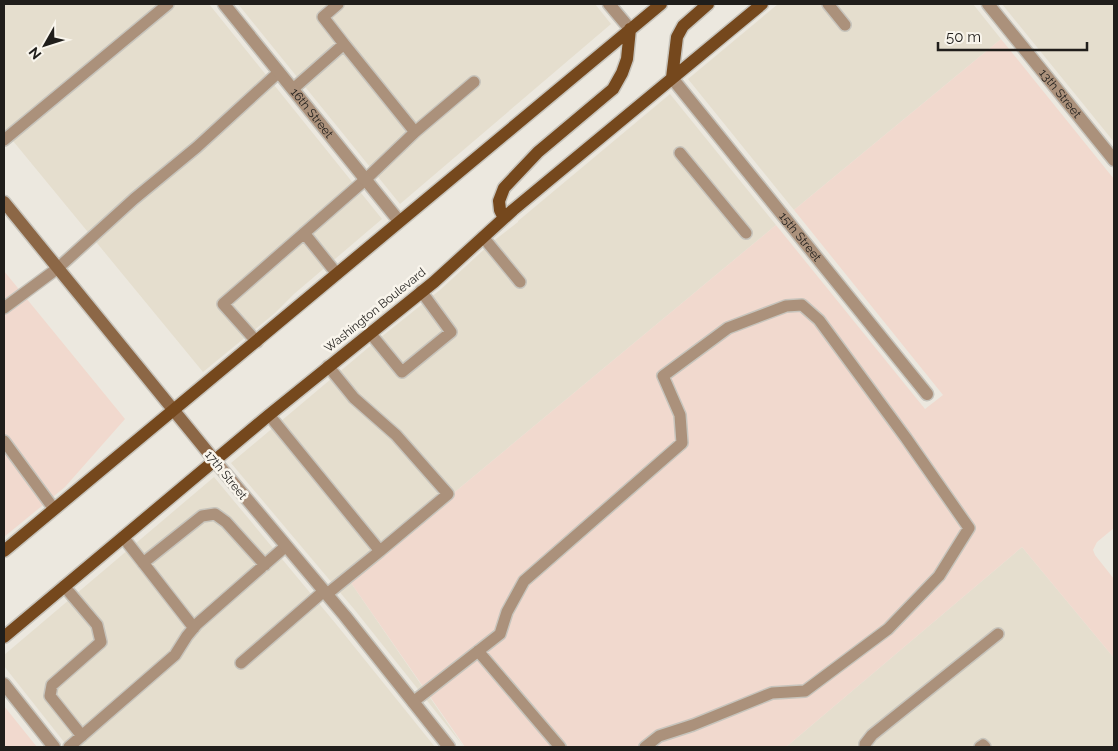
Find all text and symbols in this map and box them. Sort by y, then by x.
north arrow [20,20,70,70]
scale bar [938,20,1087,52]
text: 50 m [946,28,981,46]
text: N [25,44,44,62]
street label: 13th Street [1036,66,1084,121]
street label: 16th Street [288,85,336,141]
street label: 15th Street [776,209,824,264]
street label: Washington Boulevard [322,265,428,355]
street label: 17th Street [202,448,250,502]

